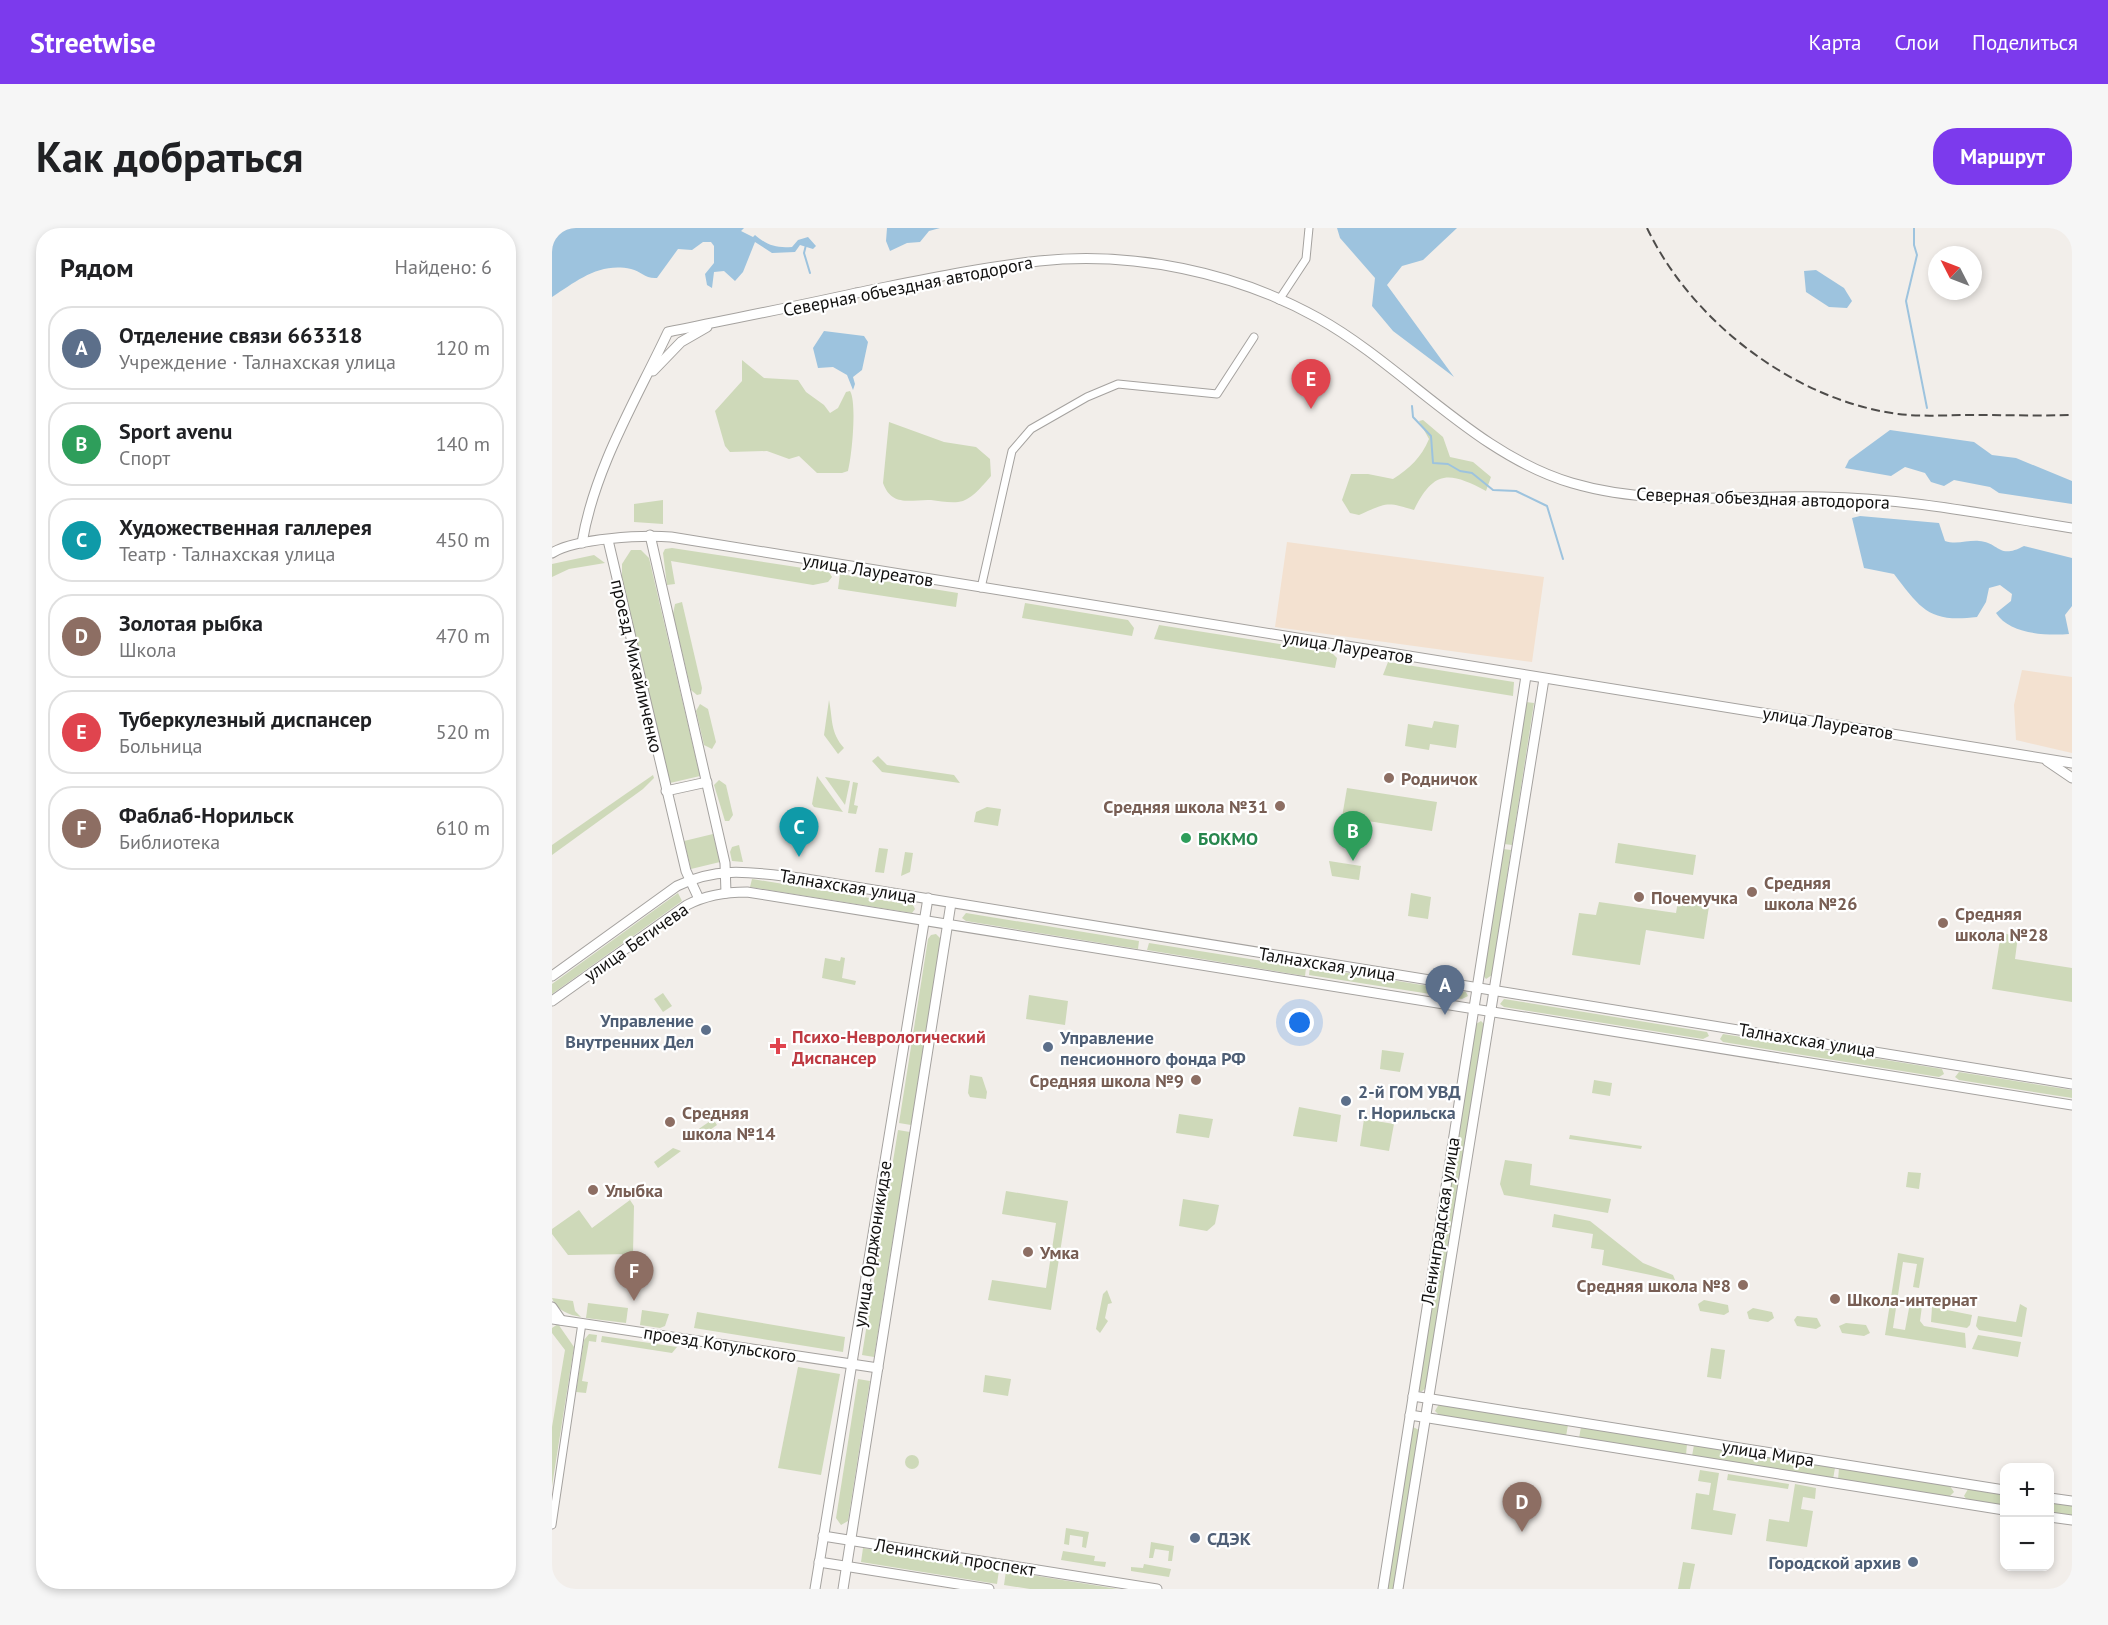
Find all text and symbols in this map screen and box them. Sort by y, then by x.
text: Streetwise [30,24,156,61]
text: Карта [1808,29,1861,56]
text: Слои [1894,29,1939,56]
text: Поделиться [1972,29,2078,56]
button: Маршрут [1933,128,2072,185]
text: Как добраться [36,129,303,184]
north arrow [1928,246,1982,300]
street label: Северная объездная автодорога [781,250,1035,322]
text: Рядом [60,251,134,284]
text: Найдено: 6 [395,254,492,280]
text: Отделение связи 663318 [119,321,362,349]
text: A [75,335,88,361]
text: 120 m [436,335,490,361]
text: Учреждение · Талнахская улица [119,349,396,375]
pin: E [1292,360,1330,409]
text: Sport avenu [119,417,232,445]
text: B [76,431,87,457]
text: 140 m [436,431,490,457]
text: Спорт [119,445,170,471]
street label: Северная объездная автодорога [1636,482,1890,514]
text: Художественная галлерея [119,513,372,541]
text: C [76,527,87,553]
text: 450 m [436,527,490,553]
text: Театр · Талнахская улица [119,541,336,567]
street label: улица Лауреатов [801,548,935,592]
street label: проезд Михайличенко [606,577,668,755]
text: Золотая рыбка [119,609,263,637]
text: D [75,623,88,649]
text: 470 m [436,623,490,649]
street label: улица Лауреатов [1281,625,1415,669]
text: Школа [119,637,176,663]
street label: улица Лауреатов [1761,701,1895,745]
text: Туберкулезный диспансер [119,705,372,733]
text: E [76,719,87,745]
text: 520 m [436,719,490,745]
text: Больница [119,733,203,759]
place label: Родничок [1401,767,1478,790]
marker: Родничок [1382,771,1396,785]
place label: Средняя школа №31 [1103,795,1268,818]
marker: Средняя школа №31 [1273,799,1287,813]
text: Фаблаб-Норильск [119,801,294,829]
pin: C [780,808,818,857]
pin: B [1334,812,1372,861]
text: F [76,815,87,841]
text: 610 m [436,815,490,841]
place label: БОКМО [1198,827,1258,850]
text: Библиотека [119,829,220,855]
marker: БОКМО [1179,831,1193,845]
street label: Талнахская улица [778,864,918,908]
place label: Средняя школа №26 [1764,871,1857,915]
marker: Средняя школа №26 [1745,885,1759,899]
place label: Почемучка [1651,886,1738,909]
marker: Почемучка [1632,890,1646,904]
street label: улица Бегичева [579,898,693,986]
place label: Средняя школа №28 [1955,902,2048,946]
marker: Средняя школа №28 [1936,916,1950,930]
street label: Талнахская улица [1257,942,1397,986]
pin: A [1426,966,1464,1015]
your location [1285,1008,1314,1037]
place label: Управление Внутренних Дел [565,1009,694,1053]
street label: Талнахская улица [1737,1018,1877,1062]
marker: Управление Внутренних Дел [699,1023,713,1037]
place label: Психо-Неврологический Диспансер [792,1025,986,1069]
place label: Управление пенсионного фонда РФ [1059,1026,1246,1070]
marker: Психо-Неврологический Диспансер [769,1037,787,1055]
marker: Управление пенсионного фонда РФ [1041,1040,1055,1054]
place label: Средняя школа №9 [1029,1069,1184,1092]
marker: Средняя школа №9 [1189,1073,1203,1087]
place label: 2-й ГОМ УВД г. Норильска [1358,1080,1461,1124]
marker: 2-й ГОМ УВД г. Норильска [1339,1094,1353,1108]
place label: Средняя школа №14 [682,1101,775,1145]
marker: Средняя школа №14 [663,1115,677,1129]
street label: Ленинградская улица [1415,1135,1465,1308]
street label: улица Орджоникидзе [847,1159,897,1329]
place label: Улыбка [604,1179,663,1202]
marker: Улыбка [586,1183,600,1197]
place label: Умка [1039,1241,1079,1264]
marker: Умка [1021,1245,1035,1259]
pin: F [614,1252,653,1301]
place label: Средняя школа №8 [1576,1274,1731,1297]
marker: Средняя школа №8 [1736,1278,1750,1292]
place label: Школа-интернат [1847,1288,1978,1311]
marker: Школа-интернат [1828,1292,1842,1306]
street label: проезд Котульского [642,1321,798,1367]
street label: улица Мира [1720,1434,1816,1472]
map controls [2000,1463,2054,1571]
button: + [2000,1463,2054,1517]
pin: D [1502,1482,1542,1532]
button: − [2000,1517,2054,1571]
place label: СДЭК [1207,1527,1251,1550]
marker: СДЭК [1188,1531,1202,1545]
street label: Ленинский проспект [872,1533,1038,1581]
place label: Городской архив [1768,1551,1901,1574]
marker: Городской архив [1906,1555,1920,1569]

